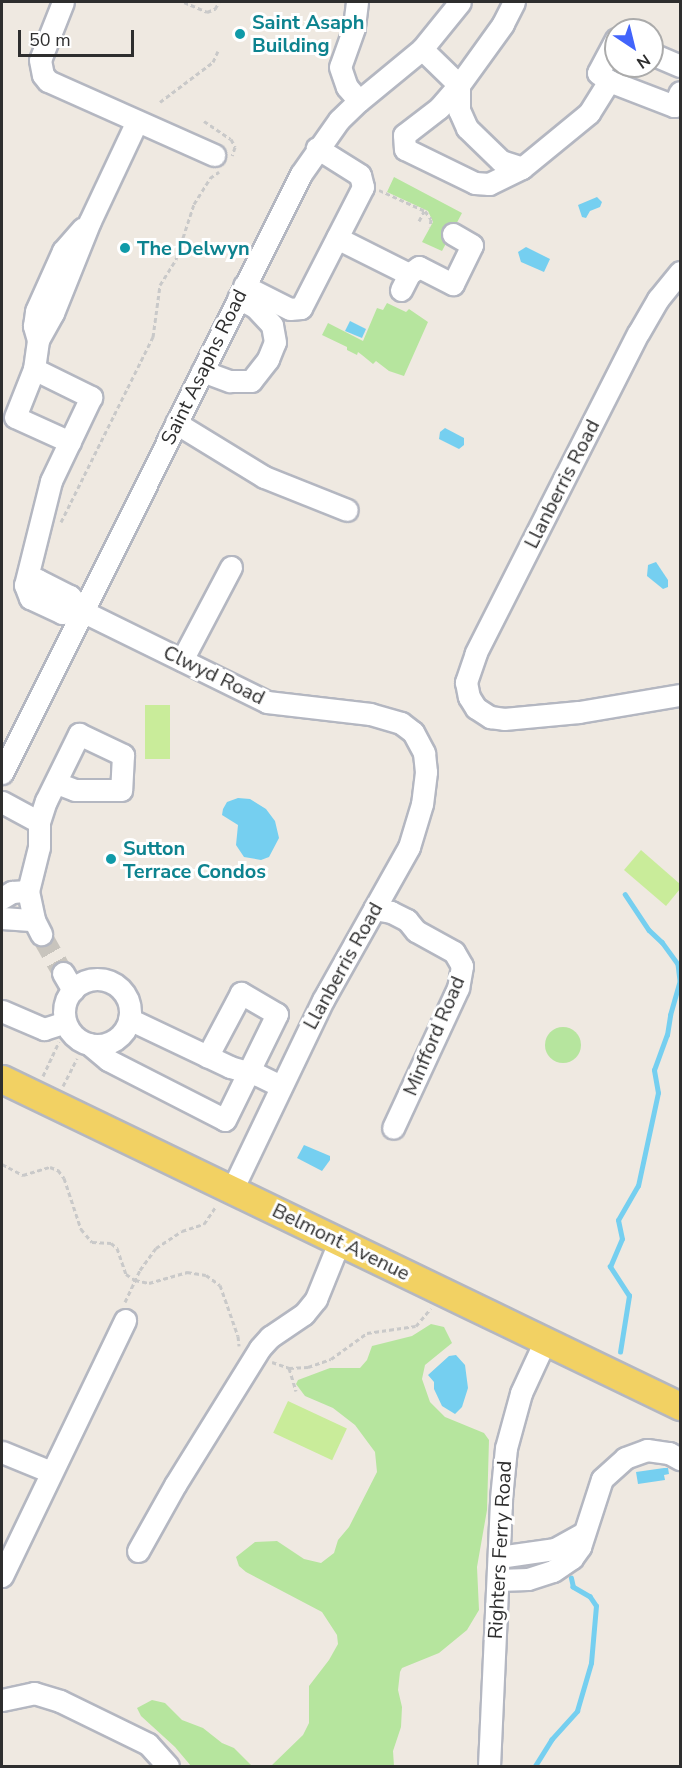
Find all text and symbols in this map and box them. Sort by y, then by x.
place label: Saint Asaph Building [252,11,365,58]
scale bar [21,18,136,56]
north arrow [604,18,664,78]
marker: Saint Asaph Building [233,27,247,41]
text: 50 m [29,28,71,52]
text: N [632,49,654,74]
place label: The Delwyn [137,236,250,260]
marker: The Delwyn [118,241,132,255]
street label: Saint Asaphs Road [156,285,252,449]
street label: Llanberris Road [519,416,605,552]
street label: Clwyd Road [159,640,269,710]
place label: Sutton Terrace Condos [123,836,266,883]
marker: Sutton Terrace Condos [104,852,118,866]
street label: Llanberris Road [298,898,388,1034]
street label: Minfford Road [398,973,470,1099]
street label: Belmont Avenue [268,1198,414,1286]
street label: Righters Ferry Road [483,1460,517,1640]

